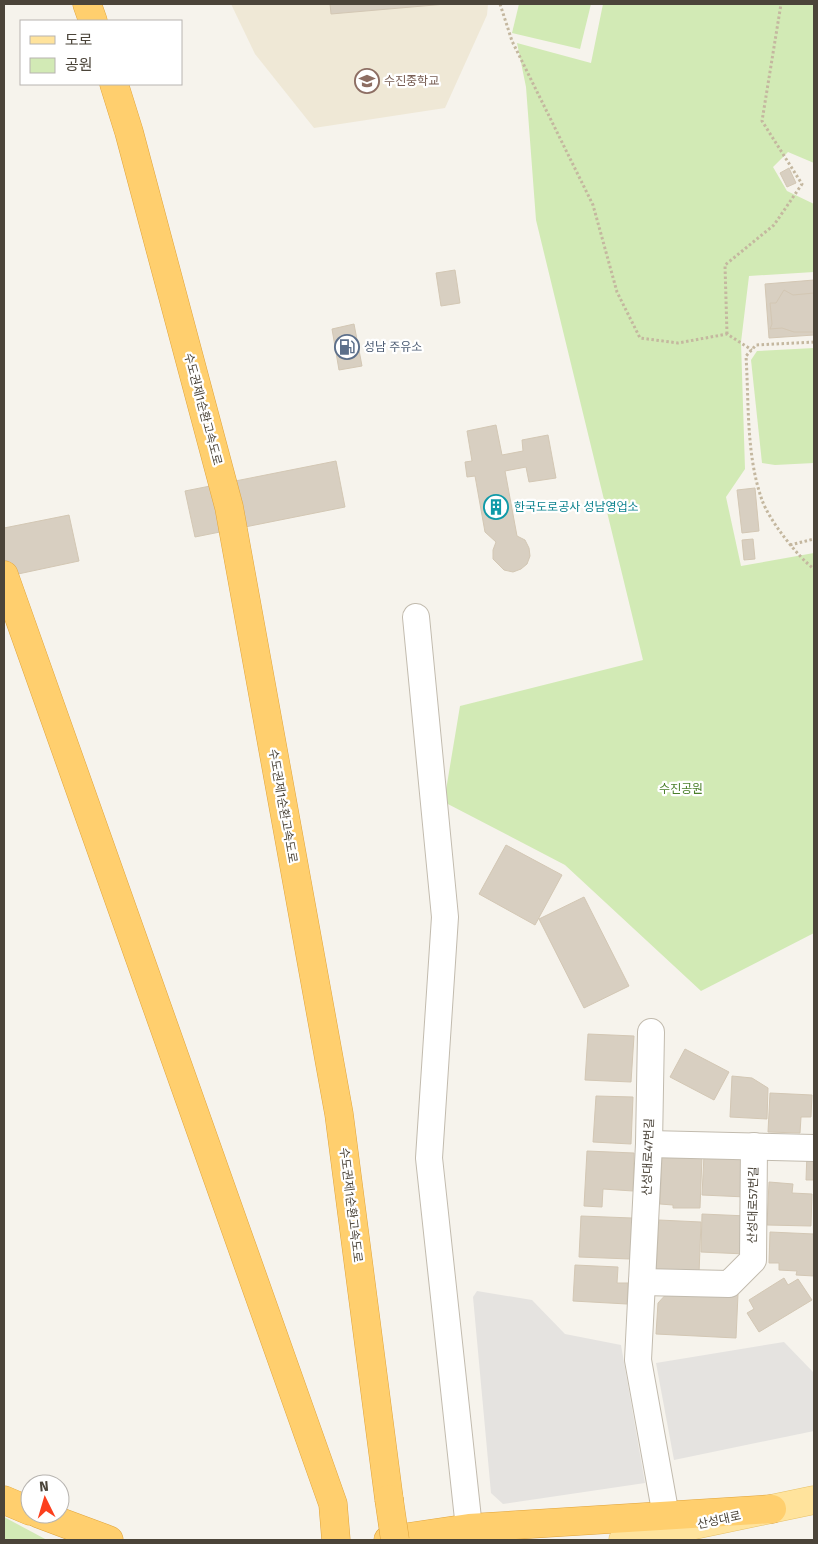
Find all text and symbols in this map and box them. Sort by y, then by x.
legend [20,20,182,85]
text: 도로 [65,31,93,49]
text: 공원 [65,56,93,74]
school or university icon: 수진중학교 [354,68,380,94]
place label: 수진중학교 [384,74,439,88]
fuel station icon: 성남 주유소 [334,334,360,360]
place label: 성남 주유소 [364,340,422,354]
street label: 수도권제1순환고속도로 [181,351,225,467]
building icon: 한국도로공사 성남영업소 [483,494,509,520]
place label: 한국도로공사 성남영업소 [514,500,639,514]
street label: 수도권제1순환고속도로 [266,748,300,864]
park label: 수진공원 [659,782,703,796]
street label: 산성대로47번길 [640,1118,656,1196]
street label: 수도권제1순환고속도로 [337,1147,365,1263]
street label: 산성대로57번길 [745,1166,761,1244]
north arrow [20,1474,70,1524]
text: N [39,1478,49,1495]
street label: 산성대로 [696,1509,742,1531]

